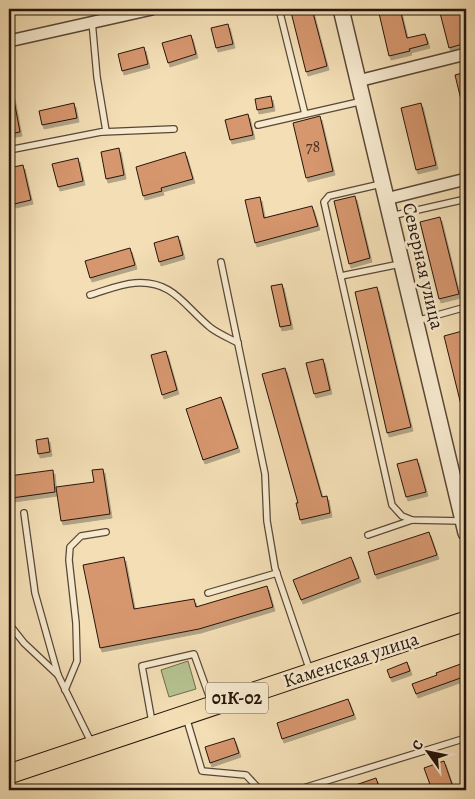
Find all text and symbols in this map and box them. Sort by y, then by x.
house number: 78 [306,136,320,158]
street label: Северная улица [396,200,450,332]
street label: Каменская улица [280,626,422,694]
road number: 01К-02 [206,682,268,714]
north arrow [402,726,452,776]
text: С [407,736,428,754]

